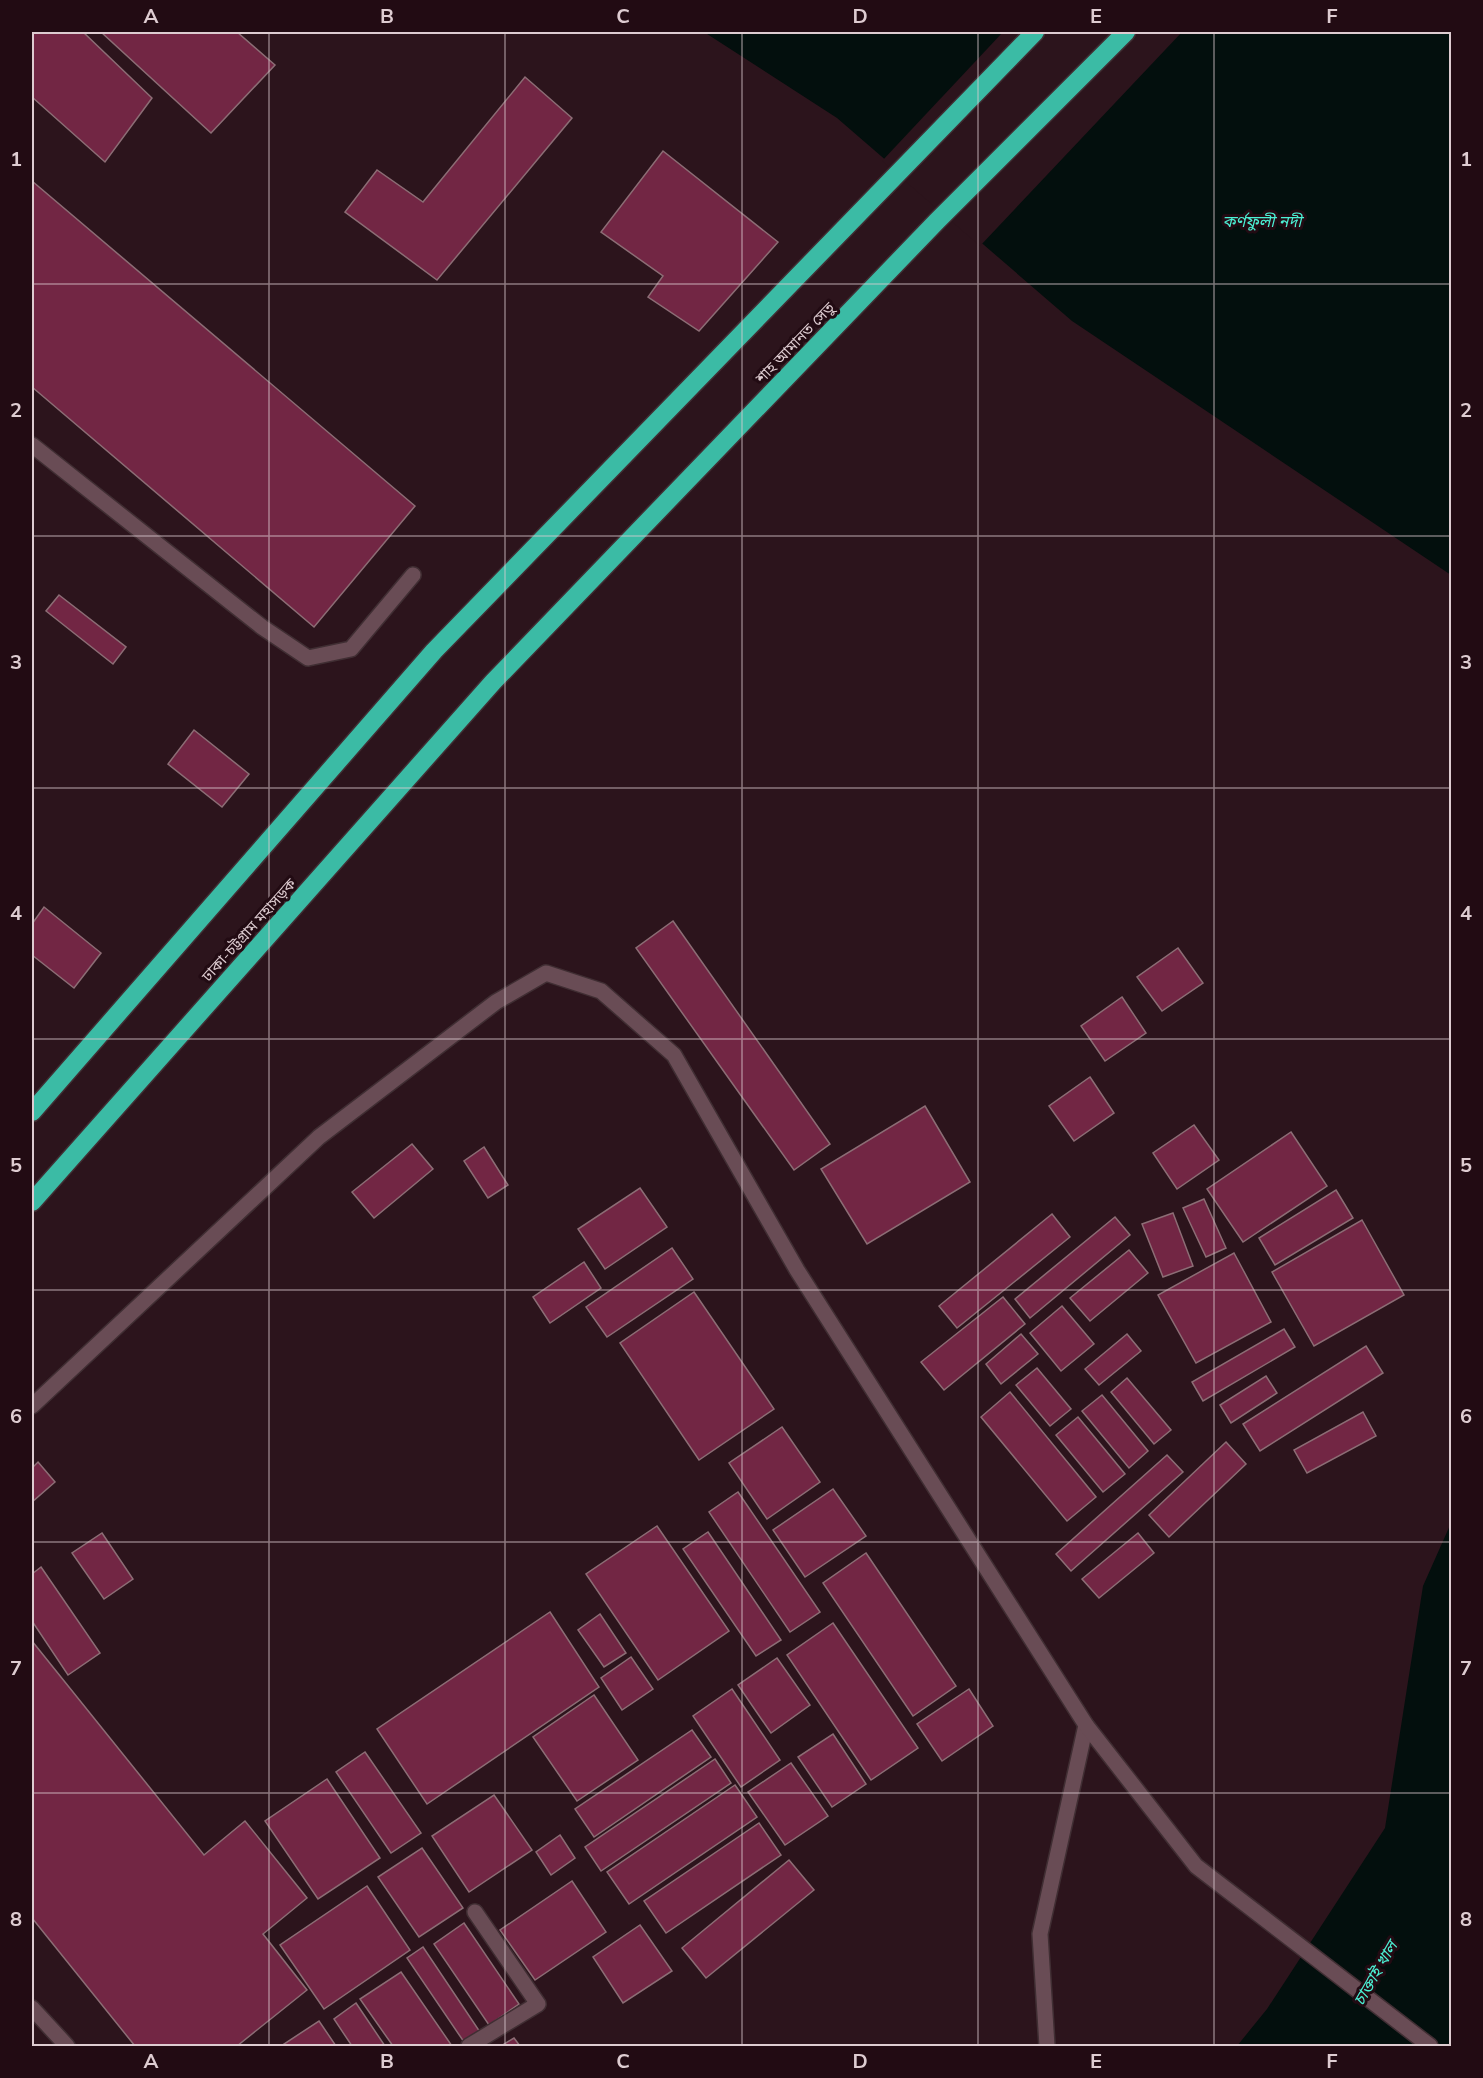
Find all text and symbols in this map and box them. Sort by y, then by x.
text: A [144,3,159,28]
text: B [380,3,394,28]
text: C [616,3,630,28]
text: D [852,3,868,28]
text: E [1090,3,1102,28]
text: F [1326,3,1338,28]
text: 1 [10,146,22,171]
text: 1 [1460,146,1472,171]
water label: কর্ণফুলী নদী [1222,211,1304,231]
street label: শাহ আমানত সেতু [750,298,839,388]
text: 2 [10,397,22,422]
text: 2 [1460,397,1472,422]
text: 3 [10,649,22,674]
text: 3 [1460,649,1472,674]
street label: ঢাকা-চট্টগ্রাম মহাসড়ক [197,874,300,986]
text: 4 [10,900,22,925]
text: 4 [1460,900,1472,925]
text: 5 [10,1152,22,1177]
text: 5 [1460,1152,1472,1177]
text: 6 [10,1403,22,1428]
text: 6 [1460,1403,1472,1428]
text: 7 [10,1655,22,1680]
text: 7 [1460,1655,1472,1680]
text: 8 [10,1906,22,1931]
text: 8 [1460,1906,1472,1931]
water label: চাক্তাই খাল [1349,1934,1403,2009]
text: A [144,2048,159,2073]
text: B [380,2048,394,2073]
text: C [616,2048,630,2073]
text: D [852,2048,868,2073]
text: E [1090,2048,1102,2073]
text: F [1326,2048,1338,2073]

